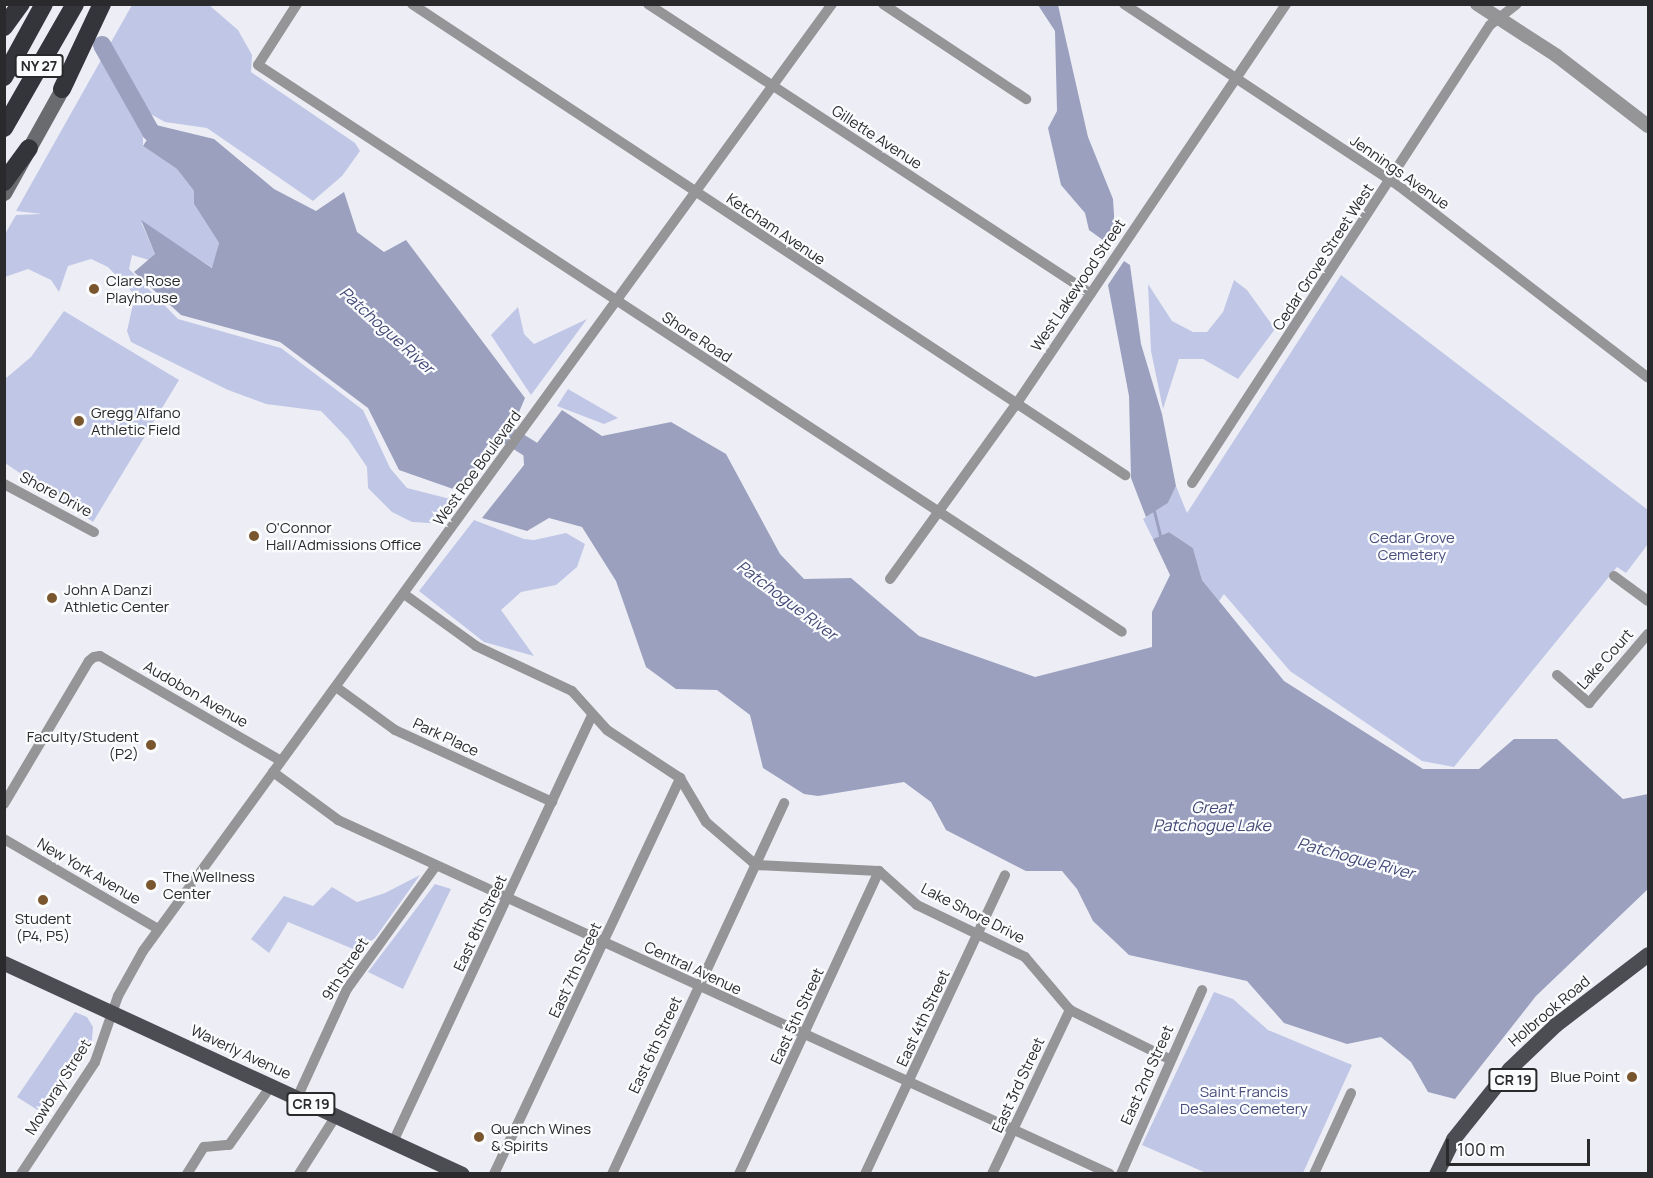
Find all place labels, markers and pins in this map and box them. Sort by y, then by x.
place label: Clare Rose Playhouse [106,271,180,306]
marker: Clare Rose Playhouse [87,282,101,296]
place label: Gregg Alfano Athletic Field [91,403,181,438]
marker: Gregg Alfano Athletic Field [72,414,86,428]
place label: O'Connor Hall/Admissions Office [266,518,421,553]
marker: O'Connor Hall/Admissions Office [247,529,261,543]
place label: John A Danzi Athletic Center [64,580,169,615]
marker: John A Danzi Athletic Center [45,591,59,605]
place label: Faculty/Student (P2) [27,727,139,762]
marker: Faculty/Student (P2) [144,738,158,752]
place label: The Wellness Center [163,867,255,902]
marker: The Wellness Center [144,878,158,892]
marker: Student (P4, P5) [36,893,50,907]
place label: Student (P4, P5) [15,909,71,944]
place label: Blue Point [1550,1068,1620,1086]
marker: Blue Point [1625,1070,1639,1084]
place label: Quench Wines & Spirits [491,1119,591,1154]
marker: Quench Wines & Spirits [472,1130,486,1144]

